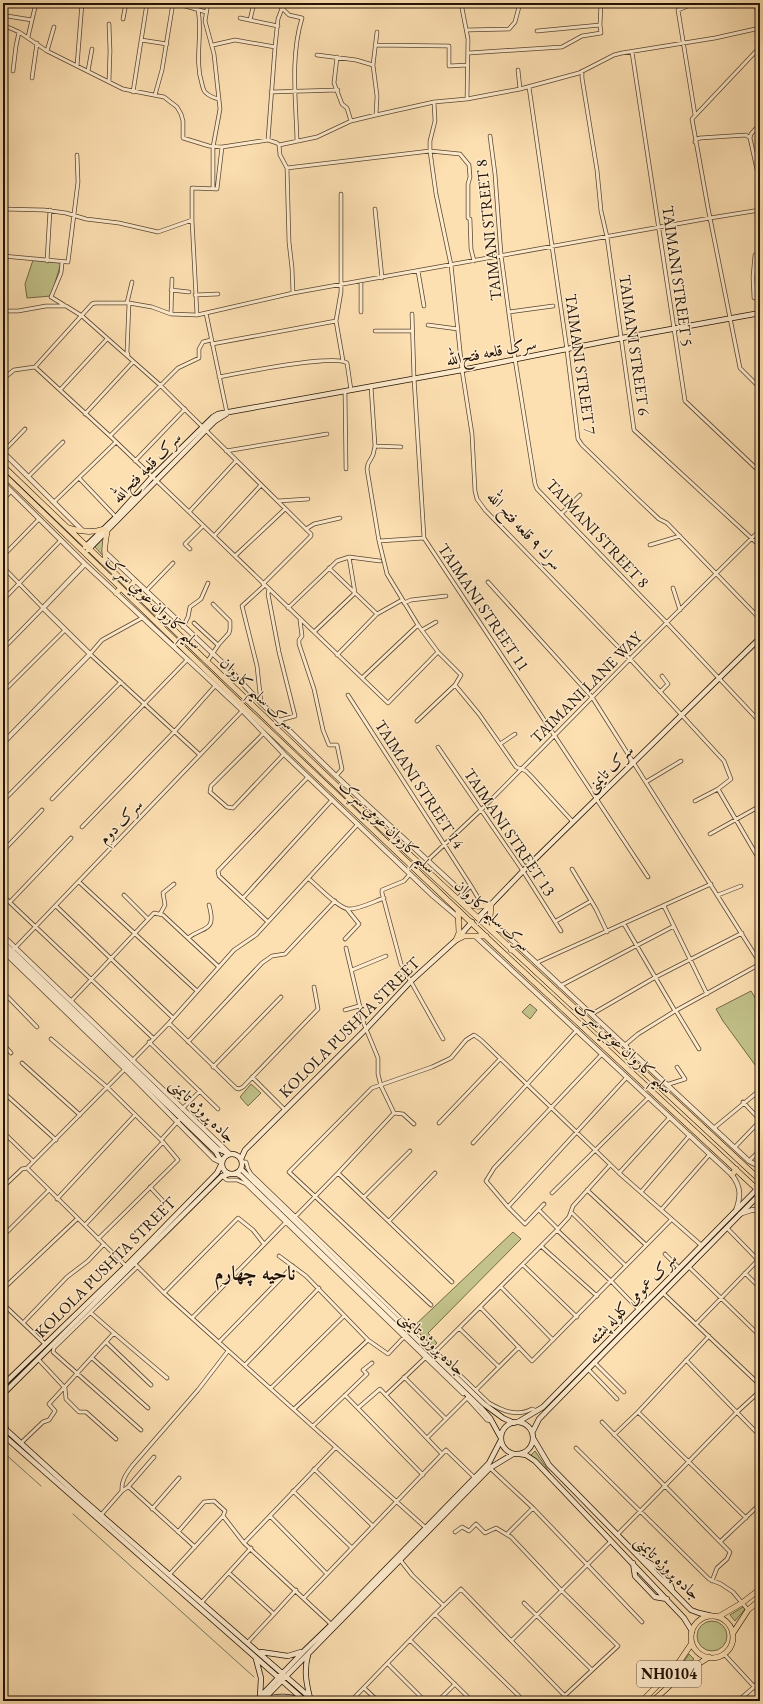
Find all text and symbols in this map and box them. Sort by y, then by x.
street label: TAIMANI STREET 8 [471,158,506,302]
street label: TAIMANI STREET 5 [657,204,698,348]
street label: TAIMANI STREET 6 [614,273,655,417]
street label: TAIMANI STREET 7 [560,292,601,436]
street label: سرک قلعه فتح‌الله [444,330,539,374]
street label: سرک قلعه فتح‌الله [106,426,189,510]
street label: TAIMANI STREET 8 [542,474,654,593]
street label: سرك ٩ قلعه فتح الله [480,485,568,577]
street label: TAIMANI STREET 11 [433,539,534,675]
street label: سلیم کاروان عومي سړک [97,551,207,658]
street label: TAIMANI LANE WAY [526,626,647,748]
street label: سرک سلیم کاروان [211,652,300,739]
street label: TAIMANI STREET 14 [370,716,469,853]
street label: سرک تایمنی [581,740,639,798]
street label: TAIMANI STREET 13 [459,764,560,900]
street label: سلیم کاروان عومي سړک [331,775,441,882]
street label: سرک دوم [94,794,150,851]
street label: سرک سلیم کاروان [446,875,535,960]
street label: KOLOLA PUSHTA STREET [274,952,425,1102]
street label: سلیم کاروان عومي سړک [566,996,677,1103]
street label: جاده پروژه تایمنی [164,1073,240,1148]
street label: KOLOLA PUSHTA STREET [30,1192,181,1342]
street label: سرک عمومی کلوله پشته [583,1248,682,1349]
district label: ناحیه چهارم [214,1260,296,1291]
street label: جاده پروژه تایمنی [394,1306,470,1381]
street label: جاده پروژه تایمنی [629,1530,705,1605]
road number: NH0104 [637,1661,701,1687]

